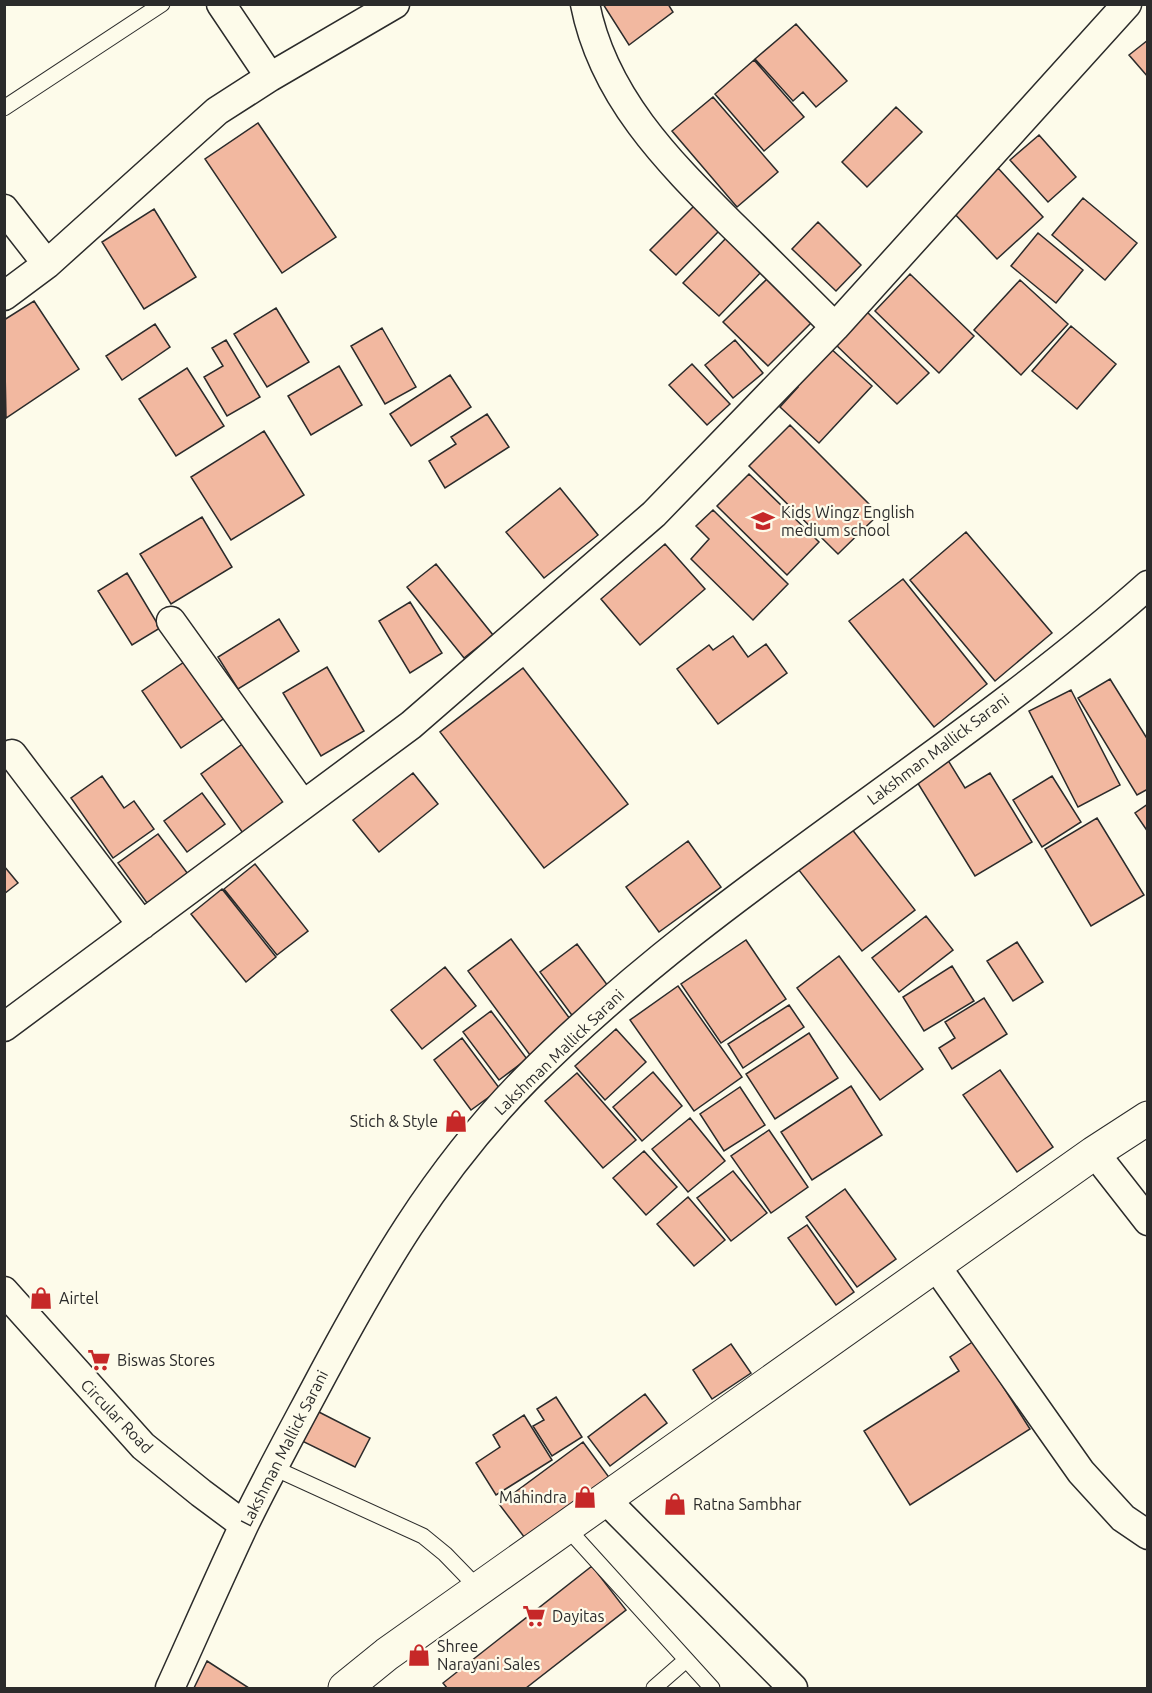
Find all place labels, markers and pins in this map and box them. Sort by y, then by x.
place label: Kids Wingz English medium school [781,503,915,539]
school or university icon: Kids Wingz English medium school [750,508,776,534]
shop icon: Stich & Style [443,1108,469,1134]
place label: Stich & Style [350,1112,438,1130]
shop icon: Airtel [28,1285,54,1311]
place label: Airtel [59,1289,99,1307]
supermarket icon: Biswas Stores [86,1347,112,1373]
place label: Biswas Stores [117,1351,215,1369]
shop icon: Mahindra [572,1484,598,1510]
place label: Mahindra [499,1488,567,1506]
shop icon: Ratna Sambhar [662,1491,688,1517]
place label: Ratna Sambhar [693,1495,802,1513]
supermarket icon: Dayitas [521,1603,547,1629]
place label: Dayitas [552,1607,605,1625]
place label: Shree Narayani Sales [437,1637,540,1673]
shop icon: Shree Narayani Sales [406,1642,432,1668]

